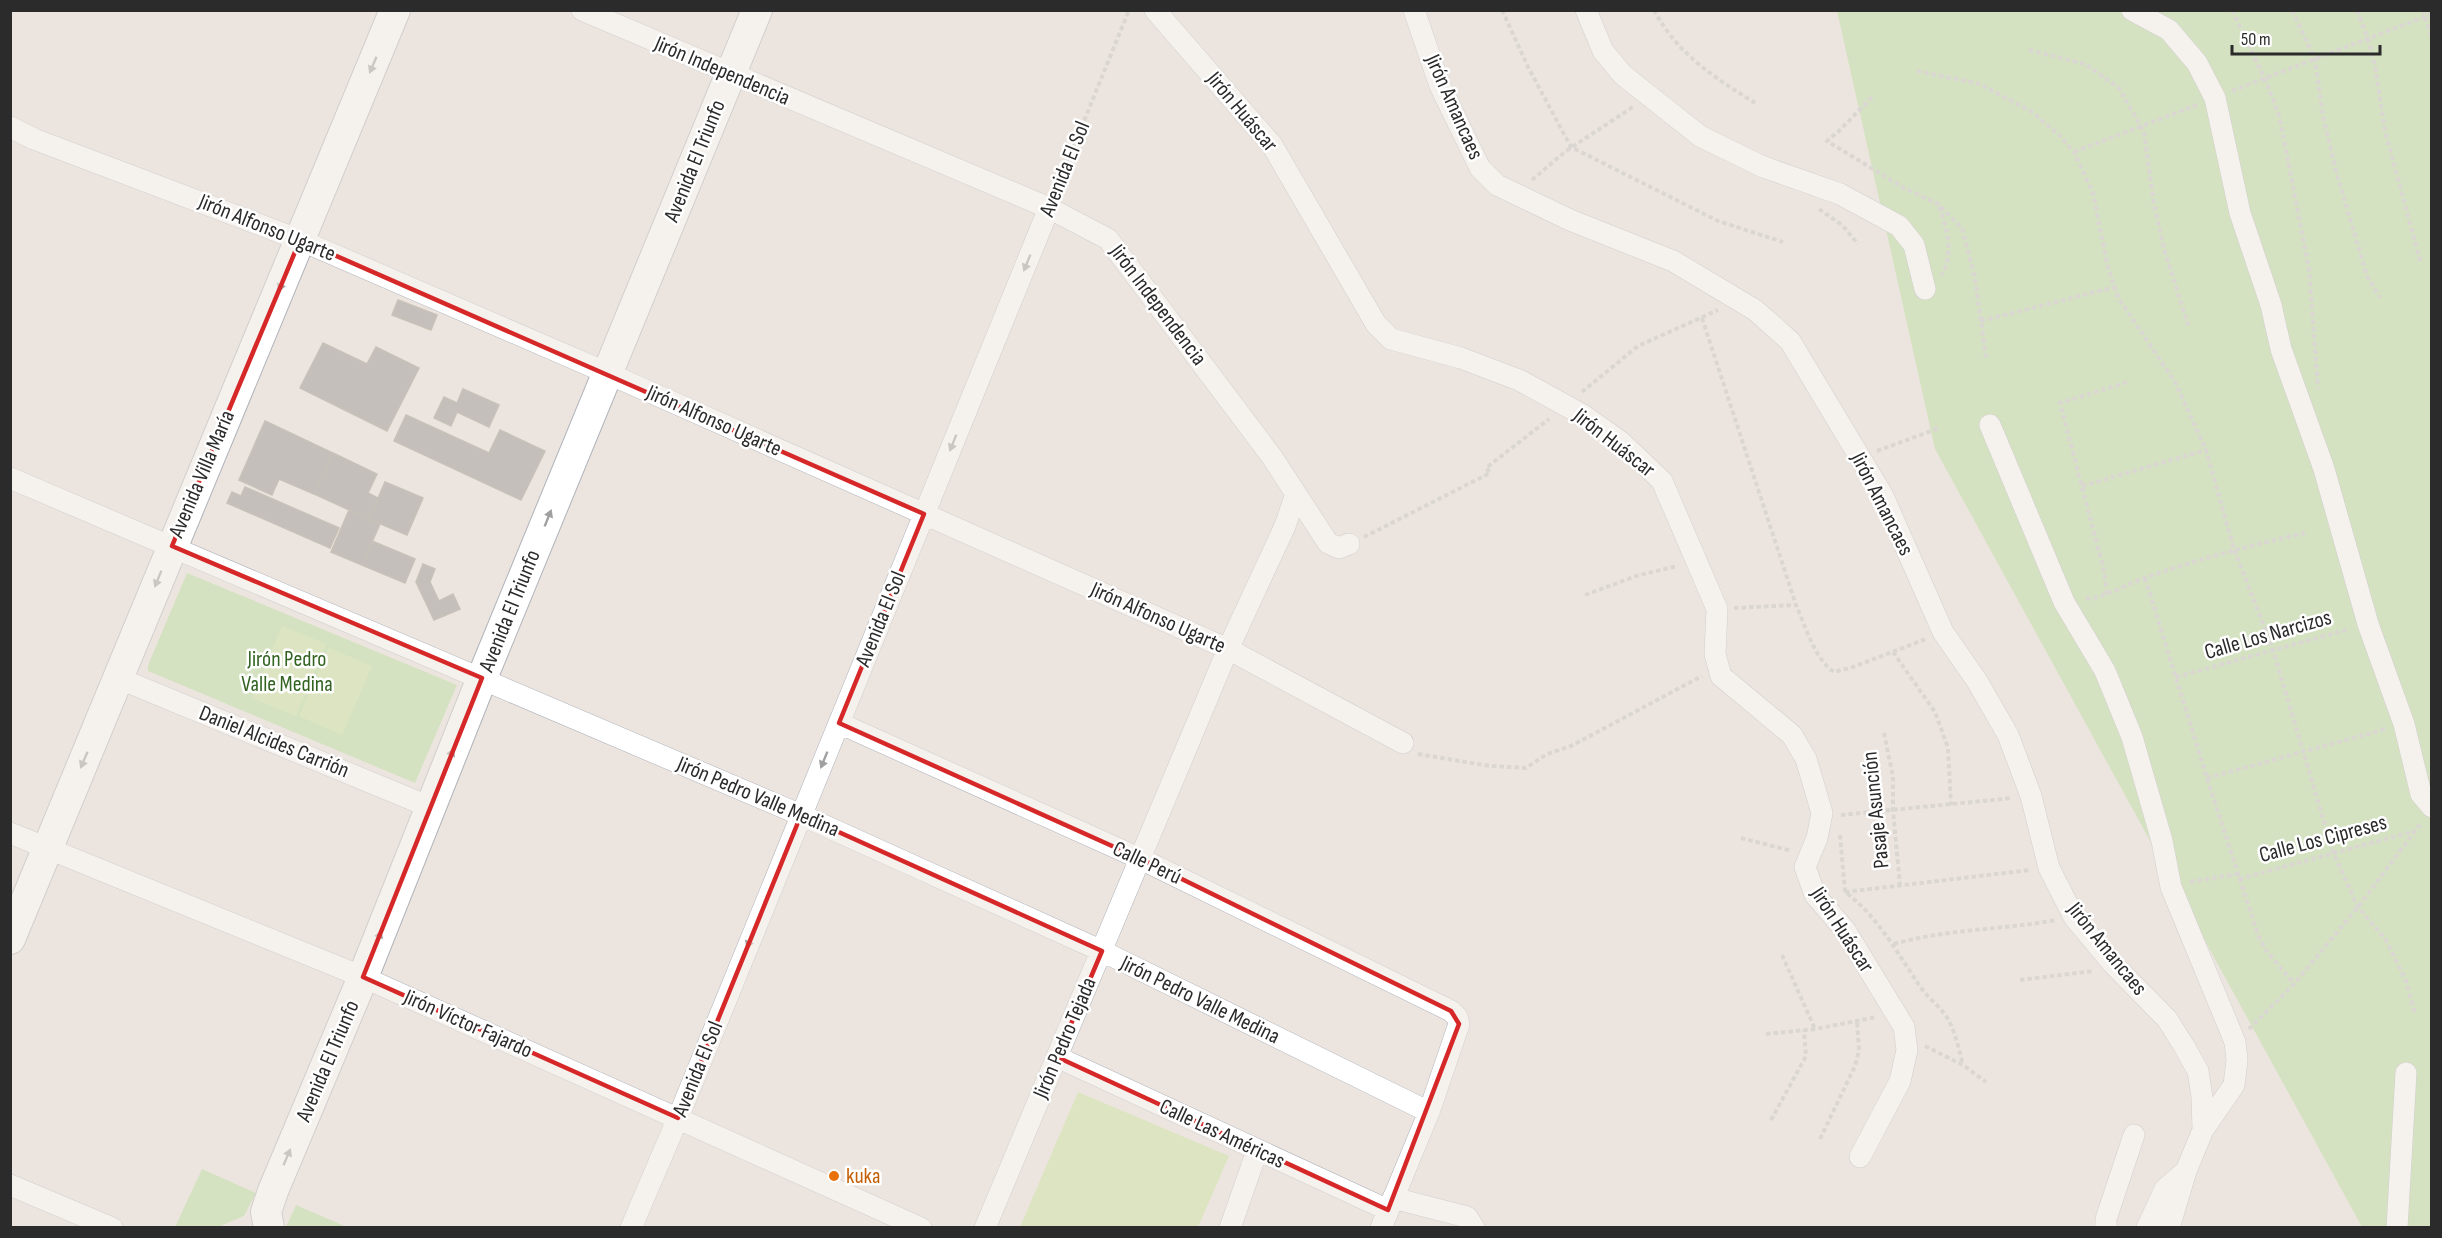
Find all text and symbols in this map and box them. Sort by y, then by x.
scale bar [2232,18,2380,56]
text: 50 m [2241,29,2271,50]
street label: Jirón Independencia [649,30,794,112]
street label: Jirón Amancaes [1418,49,1489,164]
one-way arrow [368,56,378,74]
street label: Jirón Huáscar [1200,66,1283,158]
street label: Avenida El Triunfo [658,96,732,227]
street label: Avenida El Sol [1033,117,1096,221]
street label: Jirón Alfonso Ugarte [194,188,339,268]
street label: Jirón Independencia [1103,238,1212,371]
one-way arrow [1022,254,1032,272]
one-way arrow [277,275,287,293]
street label: Jirón Alfonso Ugarte [641,379,786,463]
street label: Jirón Huáscar [1567,402,1660,483]
street label: Avenida Villa María [163,406,241,543]
one-way arrow [948,434,957,452]
street label: Jirón Amancaes [1844,447,1920,560]
one-way arrow [543,509,553,527]
street label: Avenida El Triunfo [473,546,547,677]
street label: Avenida El Sol [849,567,912,671]
one-way arrow [153,571,163,589]
street label: Jirón Alfonso Ugarte [1085,576,1230,660]
street label: Calle Los Narcizos [2201,604,2335,666]
park label: Jirón Pedro Valle Medina [241,646,333,698]
street label: Daniel Alcides Carrión [195,700,353,784]
one-way arrow [446,748,455,766]
street label: Jirón Pedro Valle Medina [672,750,843,843]
street label: Pasaje Asunción [1856,750,1896,870]
one-way arrow [79,751,88,769]
one-way arrow [819,751,829,769]
street label: Calle Los Cipreses [2256,809,2390,869]
street label: Calle Perú [1108,835,1186,891]
street label: Jirón Huáscar [1804,881,1880,978]
street label: Jirón Amancaes [2061,896,2153,1001]
one-way arrow [373,929,383,947]
one-way arrow [745,932,755,950]
street label: Jirón Pedro Valle Medina [1115,949,1284,1050]
street label: Jirón Pedro Tejada [1027,973,1103,1104]
street label: Jirón Víctor Fajardo [399,983,536,1064]
street label: Avenida El Triunfo [290,996,366,1127]
street label: Avenida El Sol [666,1017,729,1121]
street label: Calle Las Américas [1155,1093,1289,1175]
one-way arrow [282,1148,292,1166]
place label: kuka [846,1163,880,1190]
marker: kuka [827,1169,841,1183]

